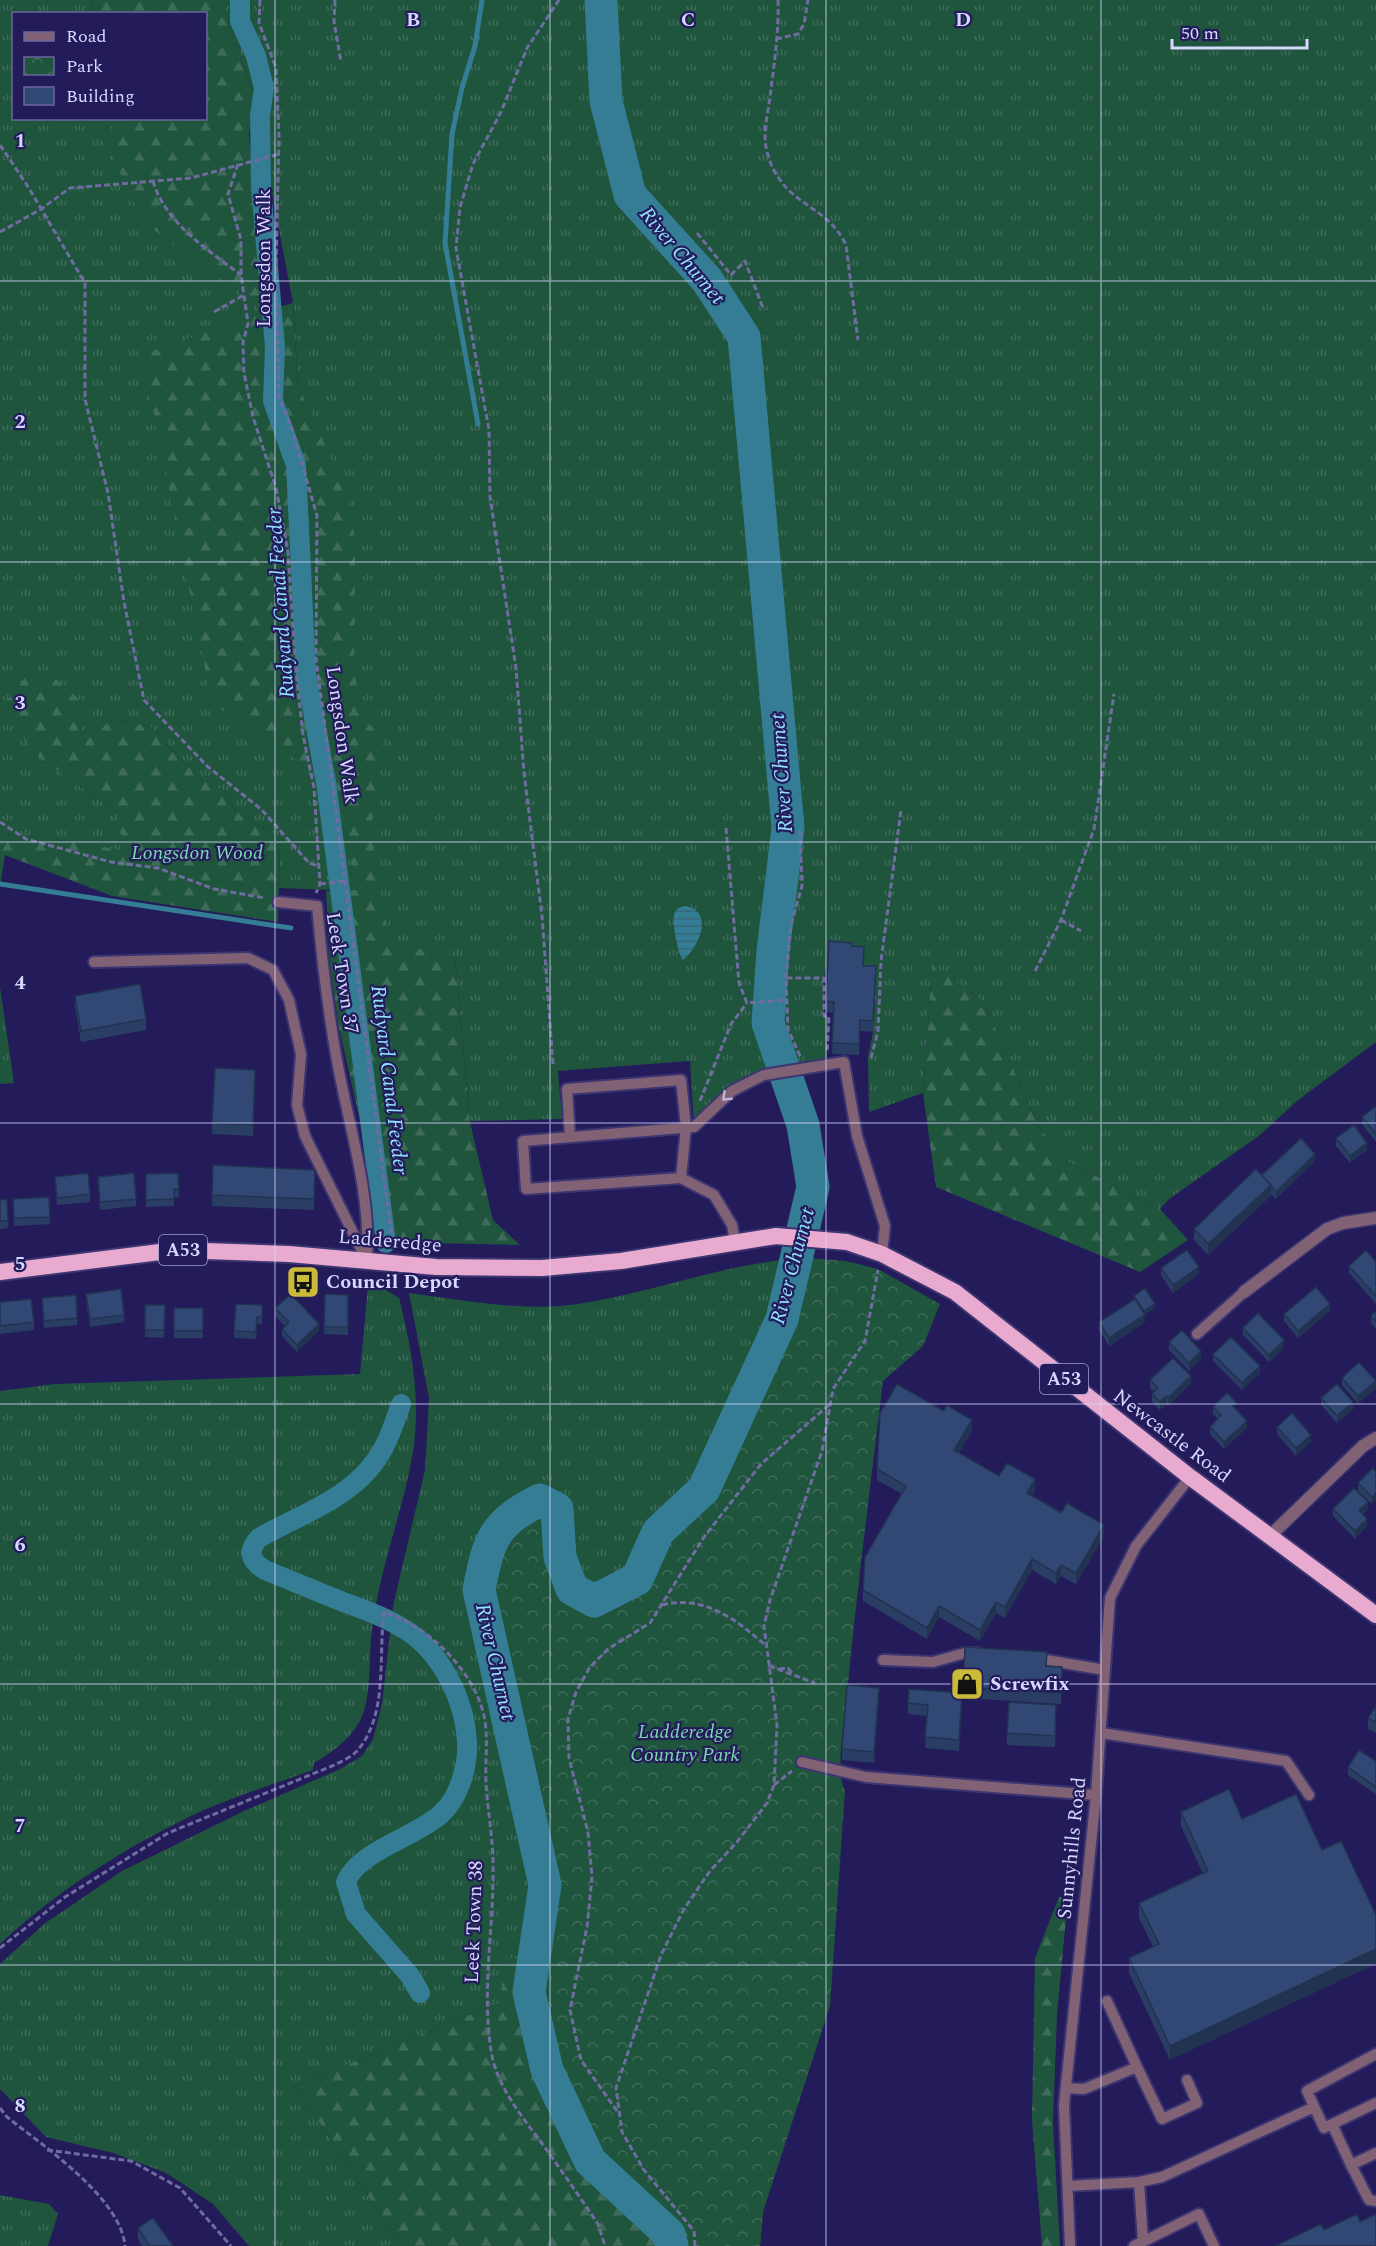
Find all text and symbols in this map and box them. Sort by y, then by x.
text: B [406,5,420,35]
text: C [681,5,695,35]
text: D [955,5,971,35]
legend [12,12,207,120]
scale bar [1172,12,1307,50]
text: 50 m [1181,20,1219,47]
text: Road [66,23,107,50]
text: Park [66,53,103,80]
text: Building [66,83,135,110]
text: 1 [14,126,26,156]
street label: Longsdon Walk [249,189,279,327]
water label: River Churnet [631,200,733,312]
text: 2 [14,407,26,437]
water label: Rudyard Canal Feeder [258,506,304,699]
street label: Longsdon Walk [317,664,367,806]
text: 3 [14,688,26,718]
water label: River Churnet [762,712,802,834]
park label: Longsdon Wood [131,838,263,868]
street label: Leek Town 37 [318,910,366,1036]
text: 4 [14,968,26,998]
water label: Rudyard Canal Feeder [361,983,417,1177]
one-way arrow [723,1090,733,1101]
water label: River Churnet [762,1204,824,1328]
street label: Ladderedge [337,1222,443,1260]
road number: A53 [159,1235,207,1265]
text: 5 [14,1249,26,1279]
bus stop icon: Council Depot [285,1264,321,1300]
place label: Council Depot [326,1267,460,1297]
road number: A53 [1040,1364,1088,1394]
street label: Newcastle Road [1107,1382,1237,1490]
text: 6 [14,1530,26,1560]
water label: River Churnet [466,1600,524,1724]
shop icon: Screwfix [949,1666,985,1702]
place label: Screwfix [990,1669,1069,1699]
park label: Ladderedge Country Park [630,1717,740,1770]
street label: Sunnyhills Road [1050,1775,1094,1921]
text: 7 [14,1811,26,1841]
street label: Leek Town 38 [457,1860,491,1984]
text: 8 [14,2091,26,2121]

